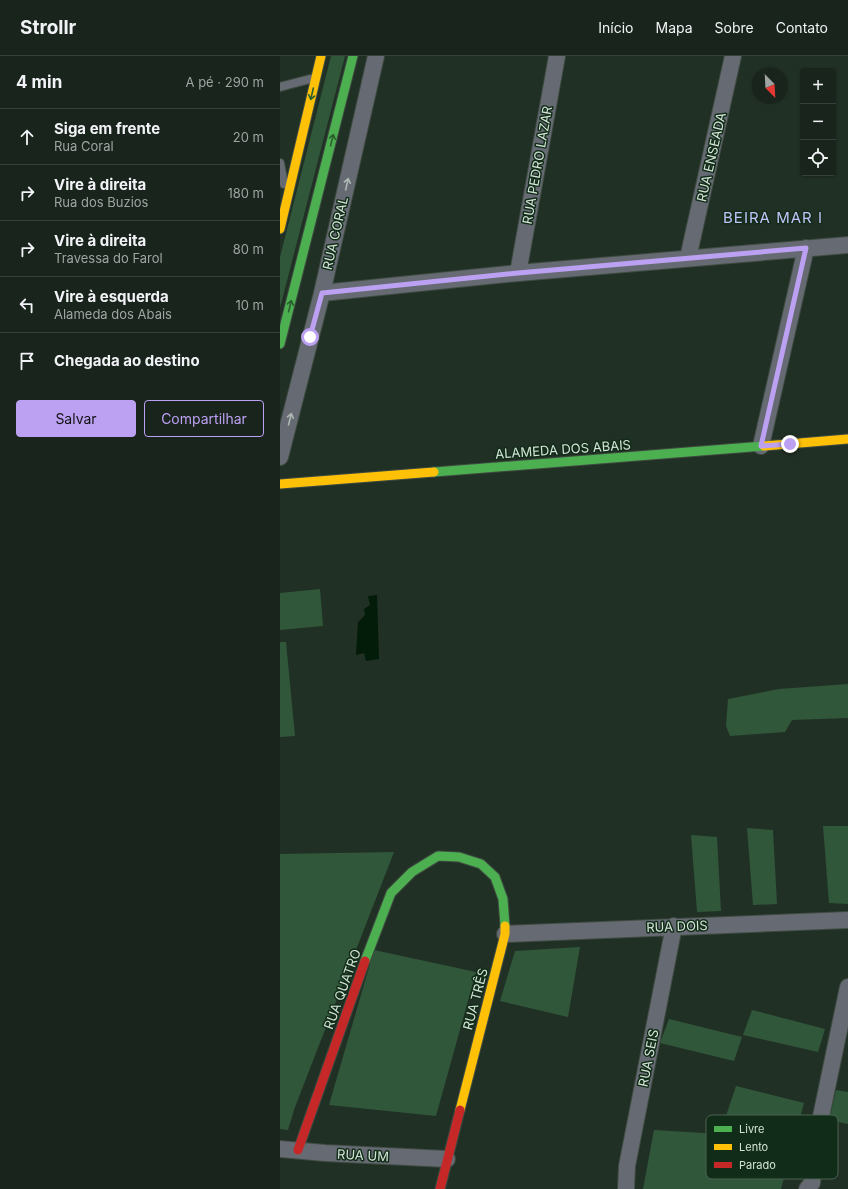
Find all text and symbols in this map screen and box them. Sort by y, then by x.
text: Strollr [20,16,76,39]
text: Início [598,19,634,36]
text: Mapa [656,19,693,36]
text: Sobre [715,19,754,36]
text: Contato [776,19,828,36]
north arrow [752,68,788,104]
map controls [800,68,836,176]
button: + [800,68,836,104]
text: 4 min [16,72,62,92]
text: A pé · 290 m [186,74,264,90]
one-way arrow [308,87,316,100]
button: − [800,104,836,140]
street label: RUA PEDRO LAZAR [519,105,555,225]
street label: RUA ENSEADA [693,111,729,203]
text: Siga em frente [54,119,160,138]
icon: ahead [16,126,38,148]
text: 20 m [233,129,264,145]
one-way arrow [329,133,336,146]
text: Rua Coral [54,138,114,154]
button: locate [800,140,836,176]
text: Vire à direita [54,175,146,194]
one-way arrow [343,177,351,190]
icon: right [16,182,38,204]
text: 180 m [227,185,264,201]
text: Rua dos Buzios [54,194,148,210]
street label: RUA CORAL [319,195,351,271]
district label: BEIRA MAR I [723,208,823,227]
text: Vire à direita [54,231,146,250]
icon: right [16,238,38,260]
text: 80 m [233,241,264,257]
text: Travessa do Farol [54,250,163,266]
text: Vire à esquerda [54,287,169,306]
icon: left [16,294,38,316]
text: 10 m [235,297,264,313]
one-way arrow [286,300,294,313]
text: Alameda dos Abais [54,306,172,322]
route start [301,328,319,346]
icon: arrive [16,350,38,372]
text: Chegada ao destino [54,351,200,370]
button: Salvar [16,400,136,437]
button: Compartilhar [144,400,264,437]
one-way arrow [286,413,294,426]
route end [781,435,799,453]
street label: ALAMEDA DOS ABAIS [495,436,631,462]
street label: RUA DOIS [646,917,708,935]
street label: RUA QUATRO [320,947,364,1031]
street label: RUA TRÊS [459,966,491,1032]
street label: RUA SEIS [635,1028,661,1088]
legend [706,1115,838,1179]
text: Livre [739,1122,764,1136]
text: Lento [739,1140,769,1154]
street label: RUA UM [337,1146,389,1164]
text: Parado [739,1158,776,1172]

